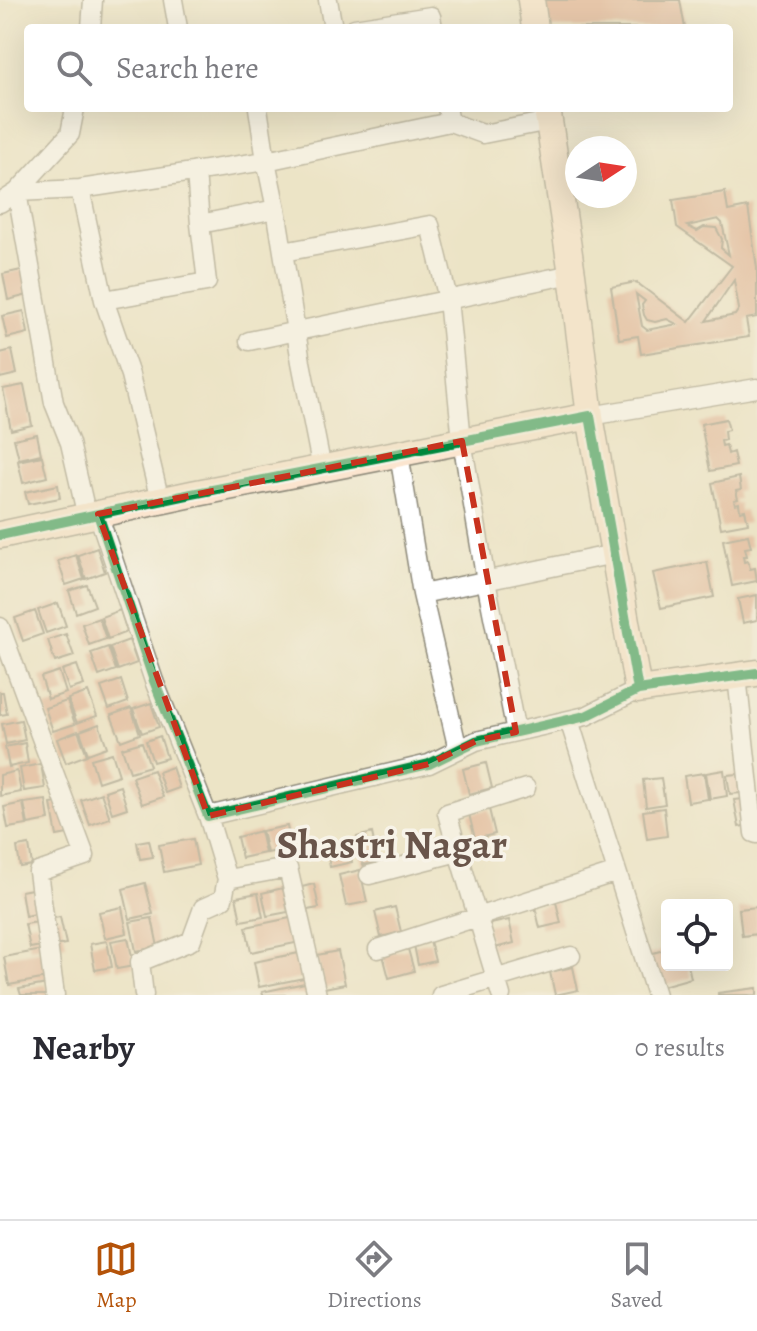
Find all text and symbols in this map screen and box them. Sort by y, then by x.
search box [24,24,733,112]
icon: search [52,46,96,90]
text: Search here [116,48,259,88]
north arrow [565,136,637,208]
district label: Shastri Nagar [277,817,507,872]
map controls [661,899,733,971]
button: locate [661,899,733,971]
text: Nearby [32,1024,135,1071]
text: 0 results [635,1030,725,1065]
tab: Map [94,1237,138,1315]
tab: Directions [327,1237,422,1315]
tab: Saved [610,1237,663,1315]

